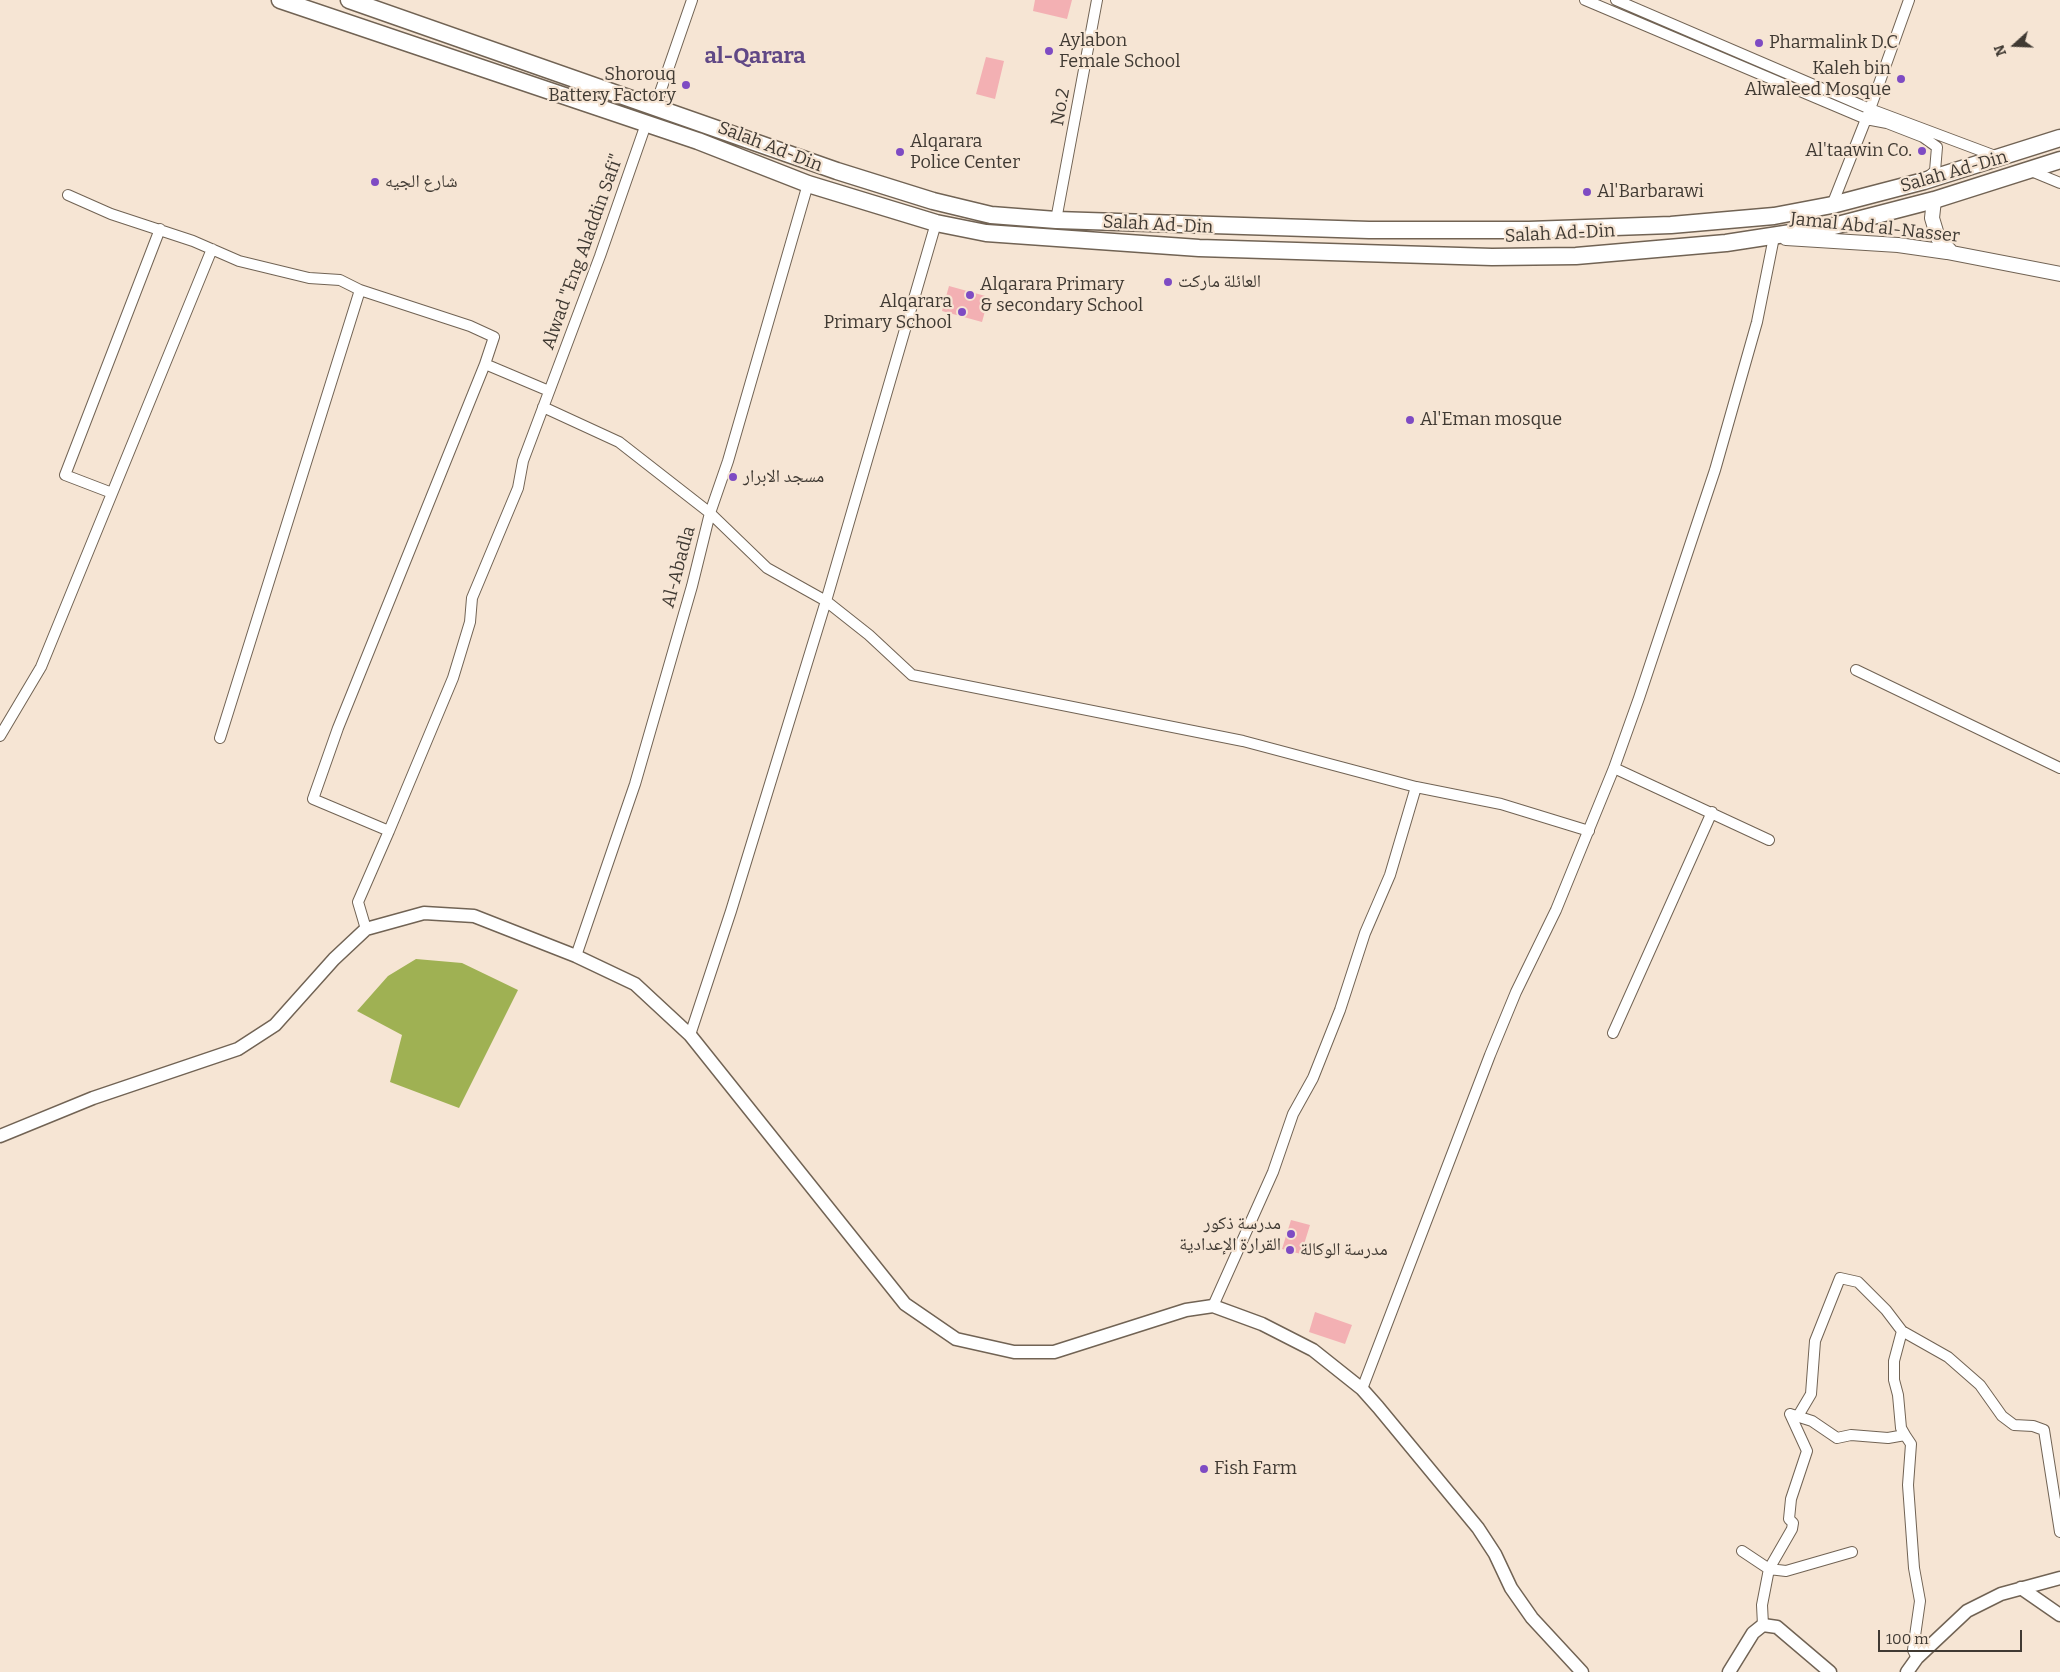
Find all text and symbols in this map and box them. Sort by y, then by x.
north arrow [1990,20,2040,70]
place label: Aylabon Female School [1059,30,1180,72]
place label: Pharmalink D.C [1769,32,1898,54]
marker: Pharmalink D.C [1753,37,1765,49]
text: N [1991,42,2010,58]
district label: al-Qarara [704,44,806,70]
marker: Aylabon Female School [1043,45,1055,57]
place label: Kaleh bin Alwaleed Mosque [1744,58,1891,100]
place label: Shorouq Battery Factory [548,64,676,106]
marker: Kaleh bin Alwaleed Mosque [1895,73,1907,85]
marker: Shorouq Battery Factory [680,79,692,91]
street label: No.2 [1047,87,1075,127]
street label: Salah Ad-Din [715,117,825,177]
place label: Alqarara Police Center [910,131,1020,173]
place label: Al'taawin Co. [1805,140,1912,162]
marker: Al'taawin Co. [1916,145,1928,157]
marker: Alqarara Police Center [894,146,906,158]
street label: Salah Ad-Din [1898,146,2010,198]
street label: Alwad "Eng Aladdin Safi" [538,151,628,353]
place label: شارع الجيه [385,171,458,193]
marker: شارع الجيه [369,176,381,188]
place label: Al'Barbarawi [1597,181,1704,203]
marker: Al'Barbarawi [1581,186,1593,198]
street label: Jamal Abd al-Nasser [1789,208,1961,248]
street label: Salah Ad-Din [1102,211,1214,239]
street label: Salah Ad-Din [1504,220,1616,248]
place label: العائلة ماركت [1178,271,1261,293]
place label: Alqarara Primary & secondary School [980,274,1143,316]
marker: العائلة ماركت [1162,276,1174,288]
marker: Alqarara Primary & secondary School [964,289,976,301]
place label: Alqarara Primary School [823,291,952,334]
marker: Alqarara Primary School [956,306,968,318]
place label: Al'Eman mosque [1420,409,1562,431]
marker: Al'Eman mosque [1404,414,1416,426]
place label: مسجد الابرار [743,466,824,488]
marker: مسجد الابرار [727,471,739,483]
street label: Al-Abadla [658,524,700,610]
place label: مدرسة ذكور القرارة الإعدادية [1179,1213,1281,1256]
marker: مدرسة ذكور القرارة الإعدادية [1285,1228,1297,1240]
place label: مدرسة الوكالة [1300,1239,1388,1261]
marker: مدرسة الوكالة [1284,1244,1296,1256]
place label: Fish Farm [1214,1458,1297,1480]
marker: Fish Farm [1198,1463,1210,1475]
scale bar [1880,1620,2024,1652]
text: 100 m [1886,1630,1929,1648]

